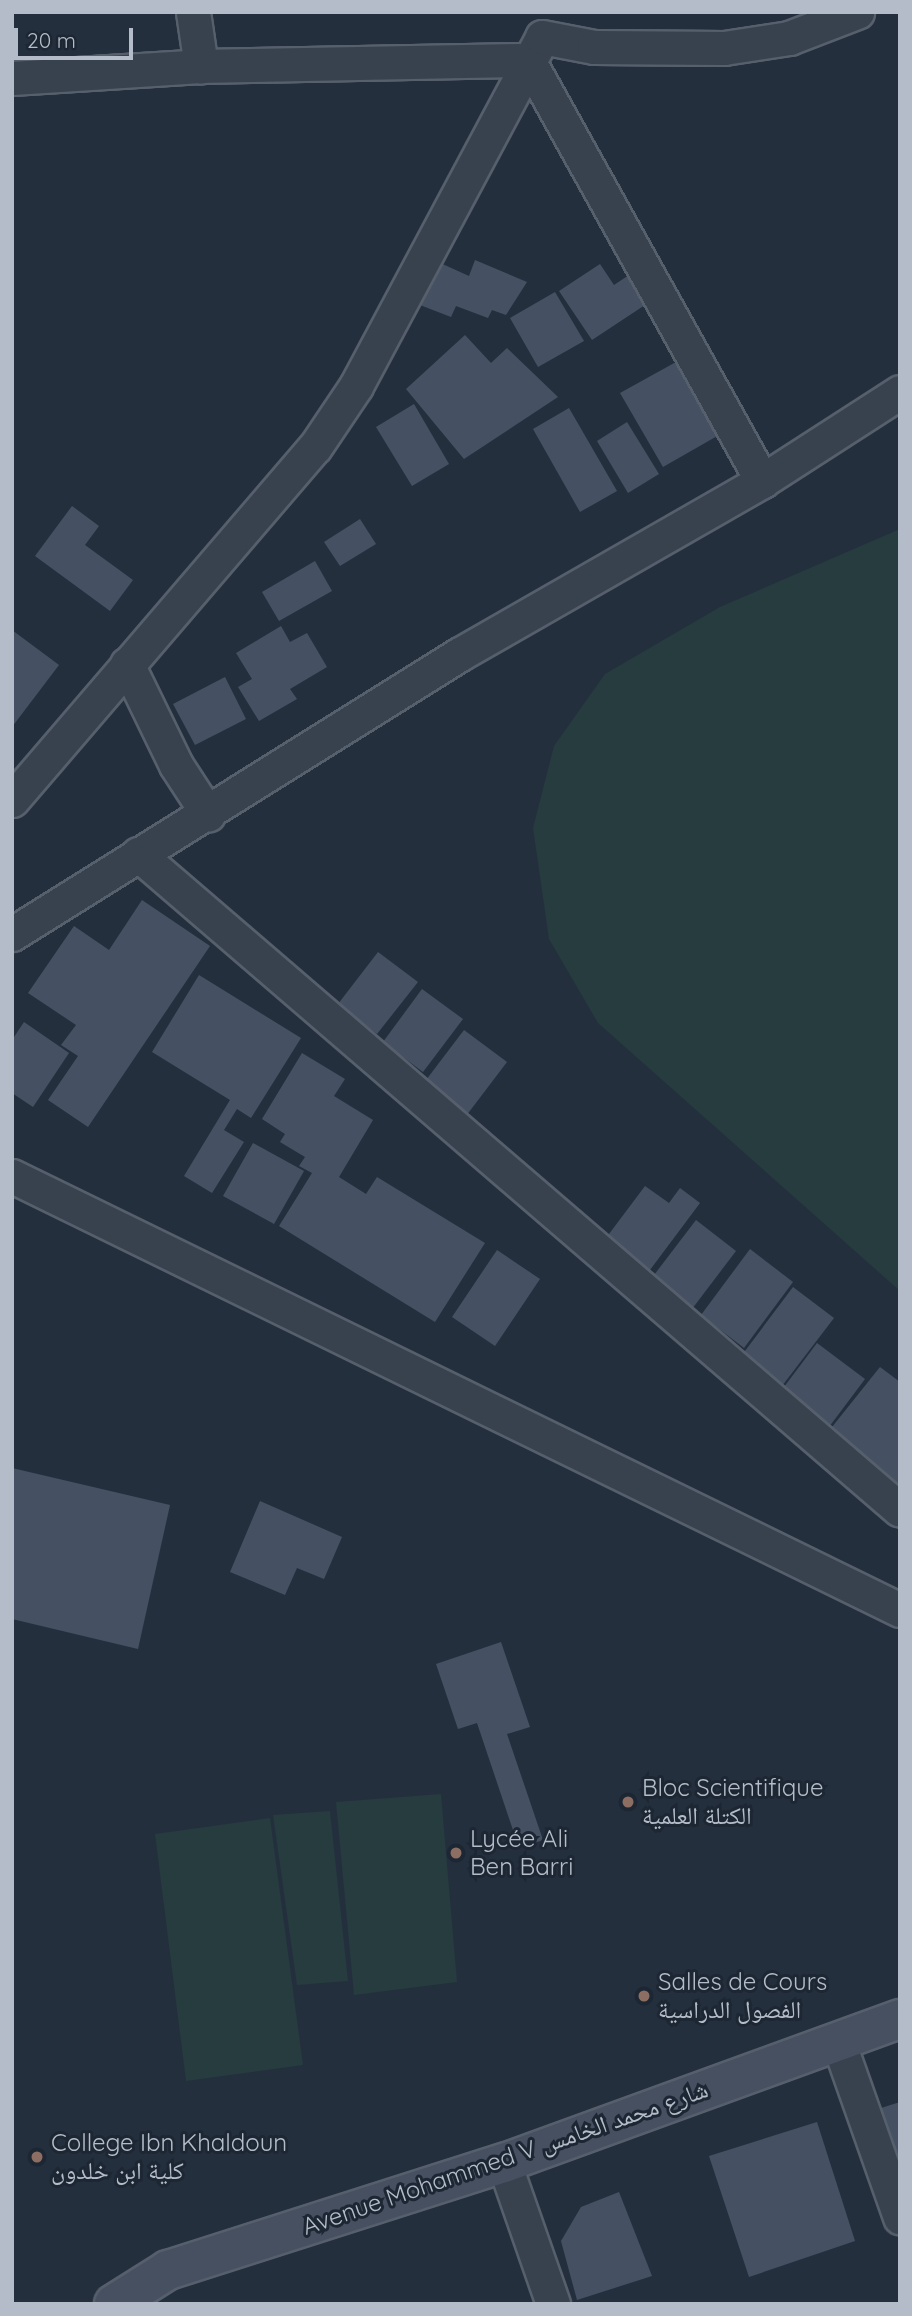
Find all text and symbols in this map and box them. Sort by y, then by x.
scale bar [18,14,136,58]
text: 20 m [27,27,76,53]
place label: Bloc Scientifique الكتلة العلمية [642,1774,824,1830]
marker: Bloc Scientifique الكتلة العلمية [620,1794,636,1810]
place label: Lycée Ali Ben Barri [470,1825,573,1881]
marker: Lycée Ali Ben Barri [448,1845,464,1861]
place label: Salles de Cours الفصول الدراسية [658,1968,827,2024]
marker: Salles de Cours الفصول الدراسية [636,1988,652,2004]
street label: Avenue Mohammed V شارع محمد الخامس [298,2075,712,2241]
place label: College Ibn Khaldoun كلية ابن خلدون [51,2129,287,2185]
marker: College Ibn Khaldoun كلية ابن خلدون [29,2149,45,2165]

